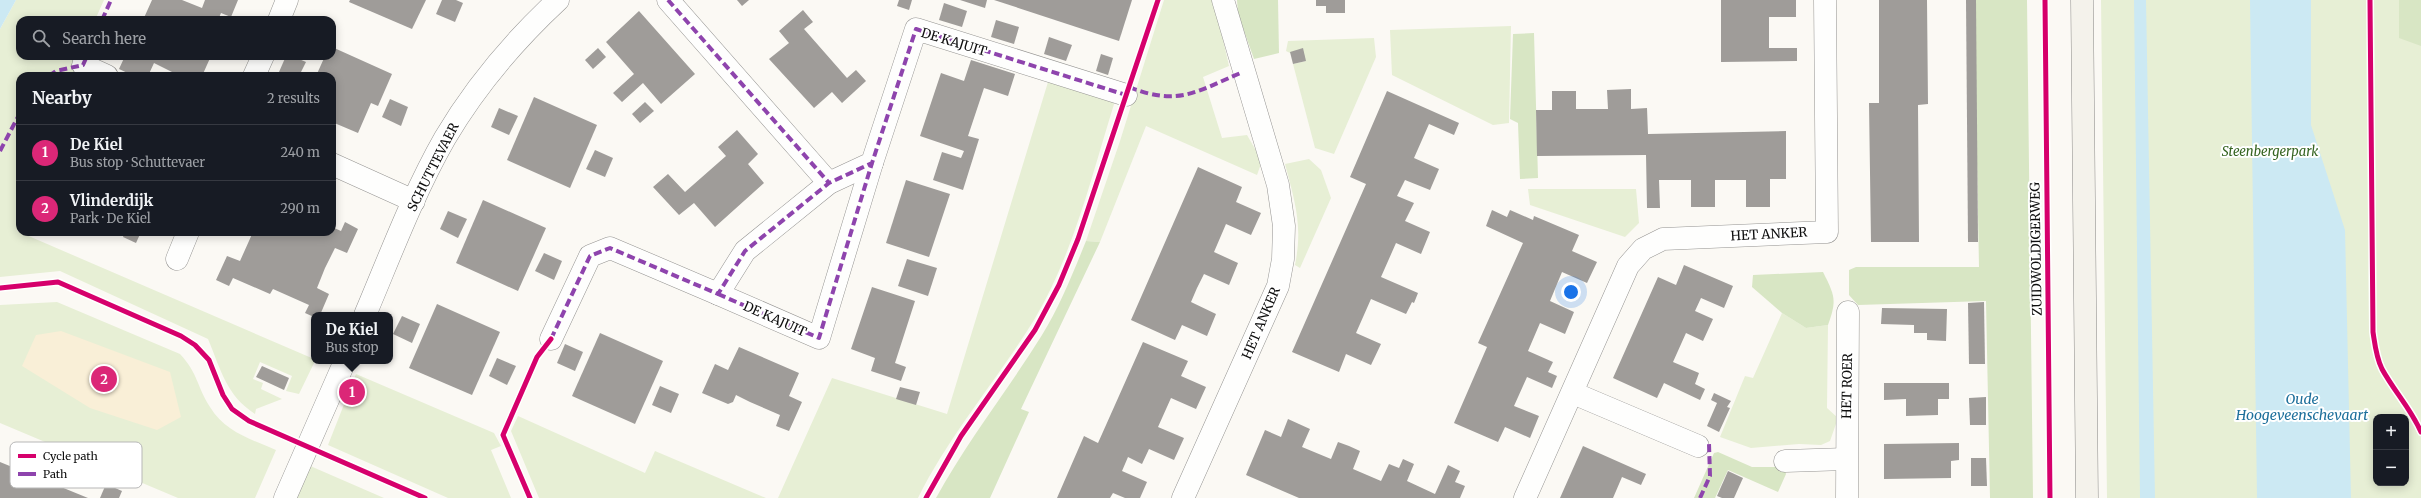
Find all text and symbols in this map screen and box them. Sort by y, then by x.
search box [16,16,336,60]
street label: DE KAJUIT [919,24,989,60]
icon: search [30,27,52,49]
text: Search here [62,29,146,48]
text: Nearby [32,87,92,109]
text: 2 results [267,90,320,107]
street label: SCHUTTEVAER [403,120,463,214]
text: De Kiel [70,135,123,154]
park label: Steenbergerpark [2222,143,2318,160]
text: 1 [42,144,48,161]
text: 240 m [280,144,320,161]
text: Bus stop · Schuttevaer [70,154,205,171]
street label: ZUIDWOLDIGERWEG [2026,181,2046,316]
text: Vlinderdijk [70,191,153,210]
text: 2 [41,200,49,217]
text: 290 m [280,200,320,217]
text: Park · De Kiel [70,210,151,227]
street label: HET ANKER [1730,223,1808,245]
your location [1561,282,1581,302]
street label: HET ANKER [1238,284,1284,362]
street label: DE KAJUIT [741,297,809,341]
popup [311,312,393,364]
text: De Kiel [325,320,378,339]
text: Bus stop [325,339,379,356]
street label: HET ROER [1838,353,1856,419]
pin: 2 [91,364,117,394]
pin: 1 [339,377,365,407]
water label: Oude Hoogeveenschevaart [2235,390,2368,424]
map controls [2373,414,2409,486]
button: + [2373,414,2409,450]
legend [10,442,142,488]
text: Cycle path [43,449,98,463]
button: − [2373,450,2409,486]
text: Path [43,467,68,481]

